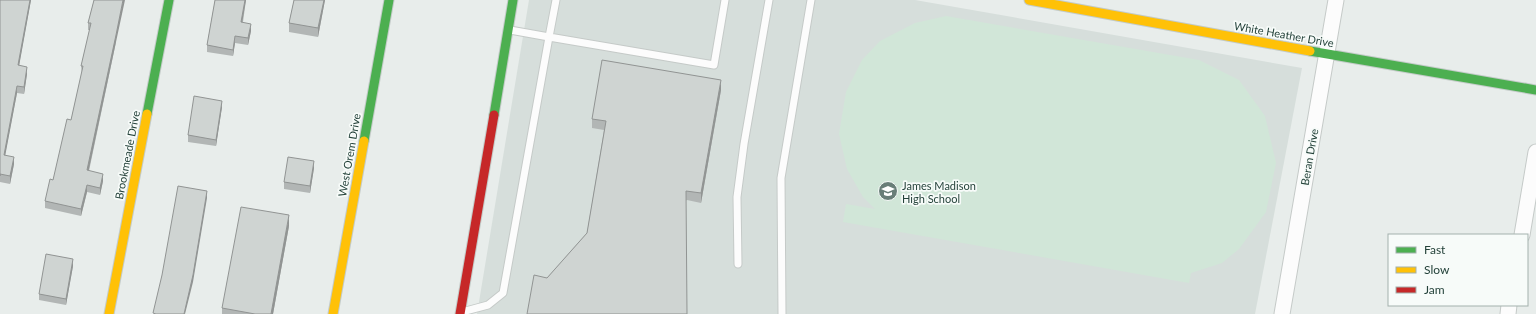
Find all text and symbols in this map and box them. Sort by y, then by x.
street label: White Heather Drive [1233,19,1335,49]
street label: Brookmeade Drive [112,109,142,200]
street label: West Orem Drive [335,112,363,198]
street label: Beran Drive [1298,127,1320,186]
place label: James Madison High School [902,179,976,205]
school or university icon: James Madison High School [877,180,899,202]
legend [1388,234,1528,306]
text: Fast [1424,242,1446,257]
text: Slow [1424,262,1450,277]
text: Jam [1424,282,1445,297]

